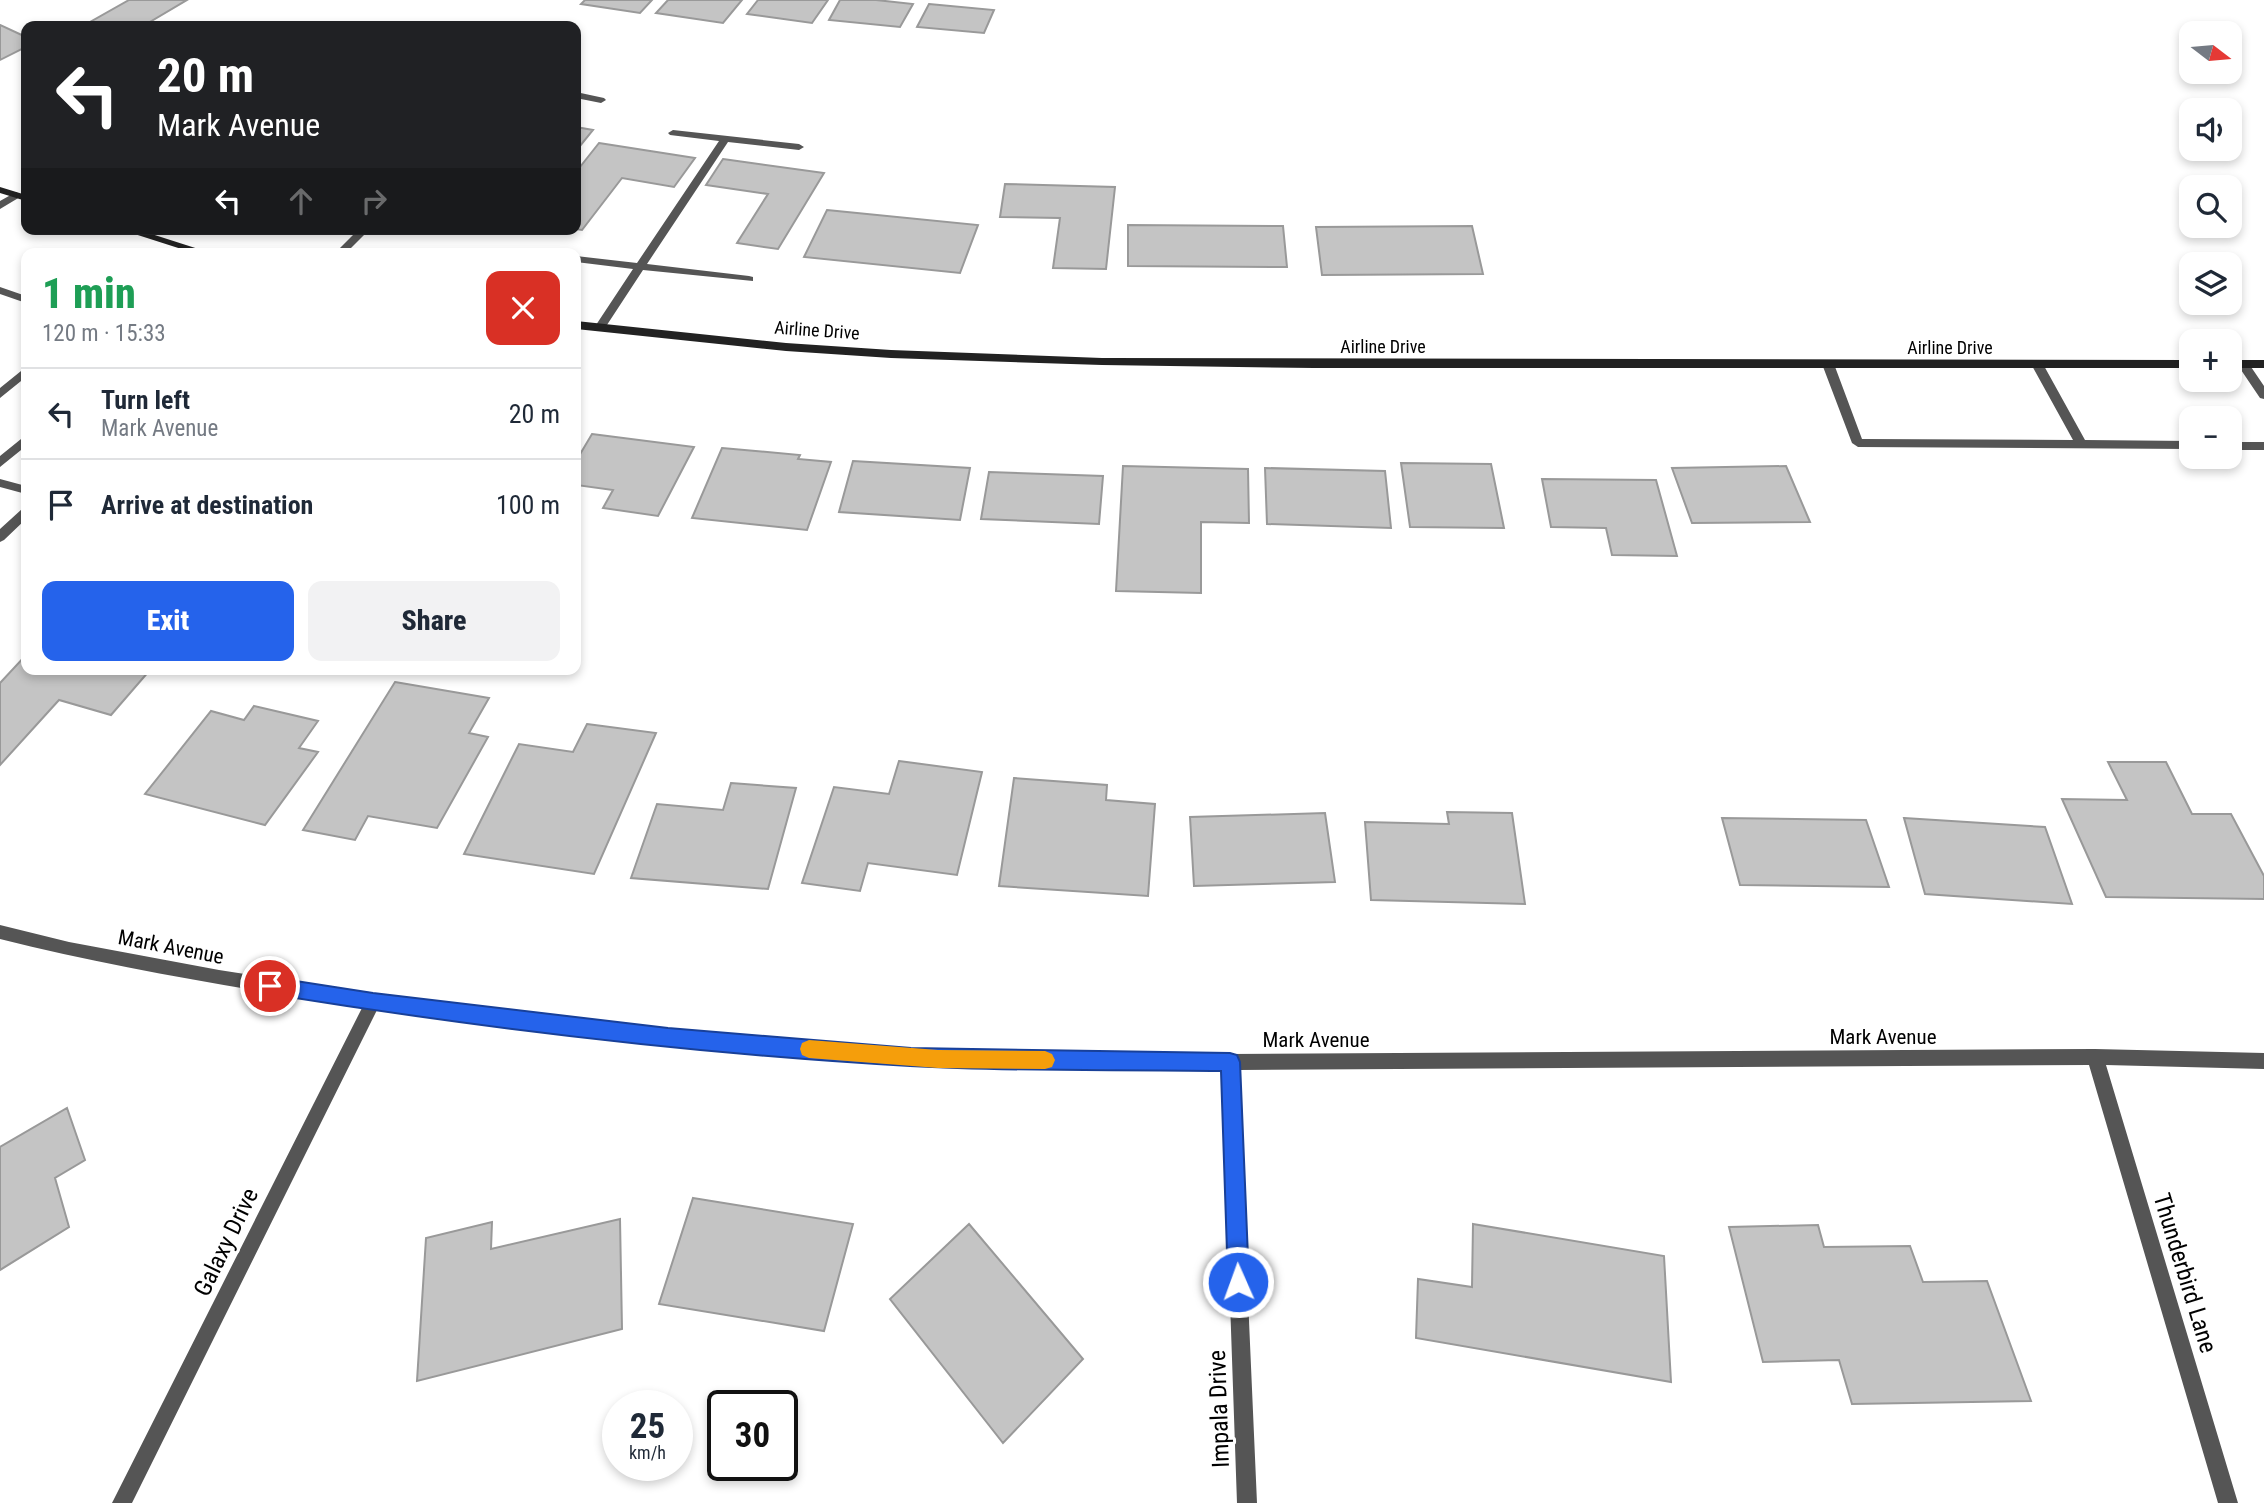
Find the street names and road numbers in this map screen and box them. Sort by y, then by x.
street label: Airline Drive [774,317,860,343]
street label: Airline Drive [1340,336,1426,357]
street label: Airline Drive [1907,337,1993,358]
street label: Mark Avenue [116,925,226,969]
street label: Mark Avenue [1829,1025,1937,1049]
street label: Mark Avenue [1262,1028,1370,1052]
street label: Galaxy Drive [188,1183,264,1301]
street label: Thunderbird Lane [2147,1190,2223,1356]
street label: Impala Drive [1203,1350,1235,1468]

